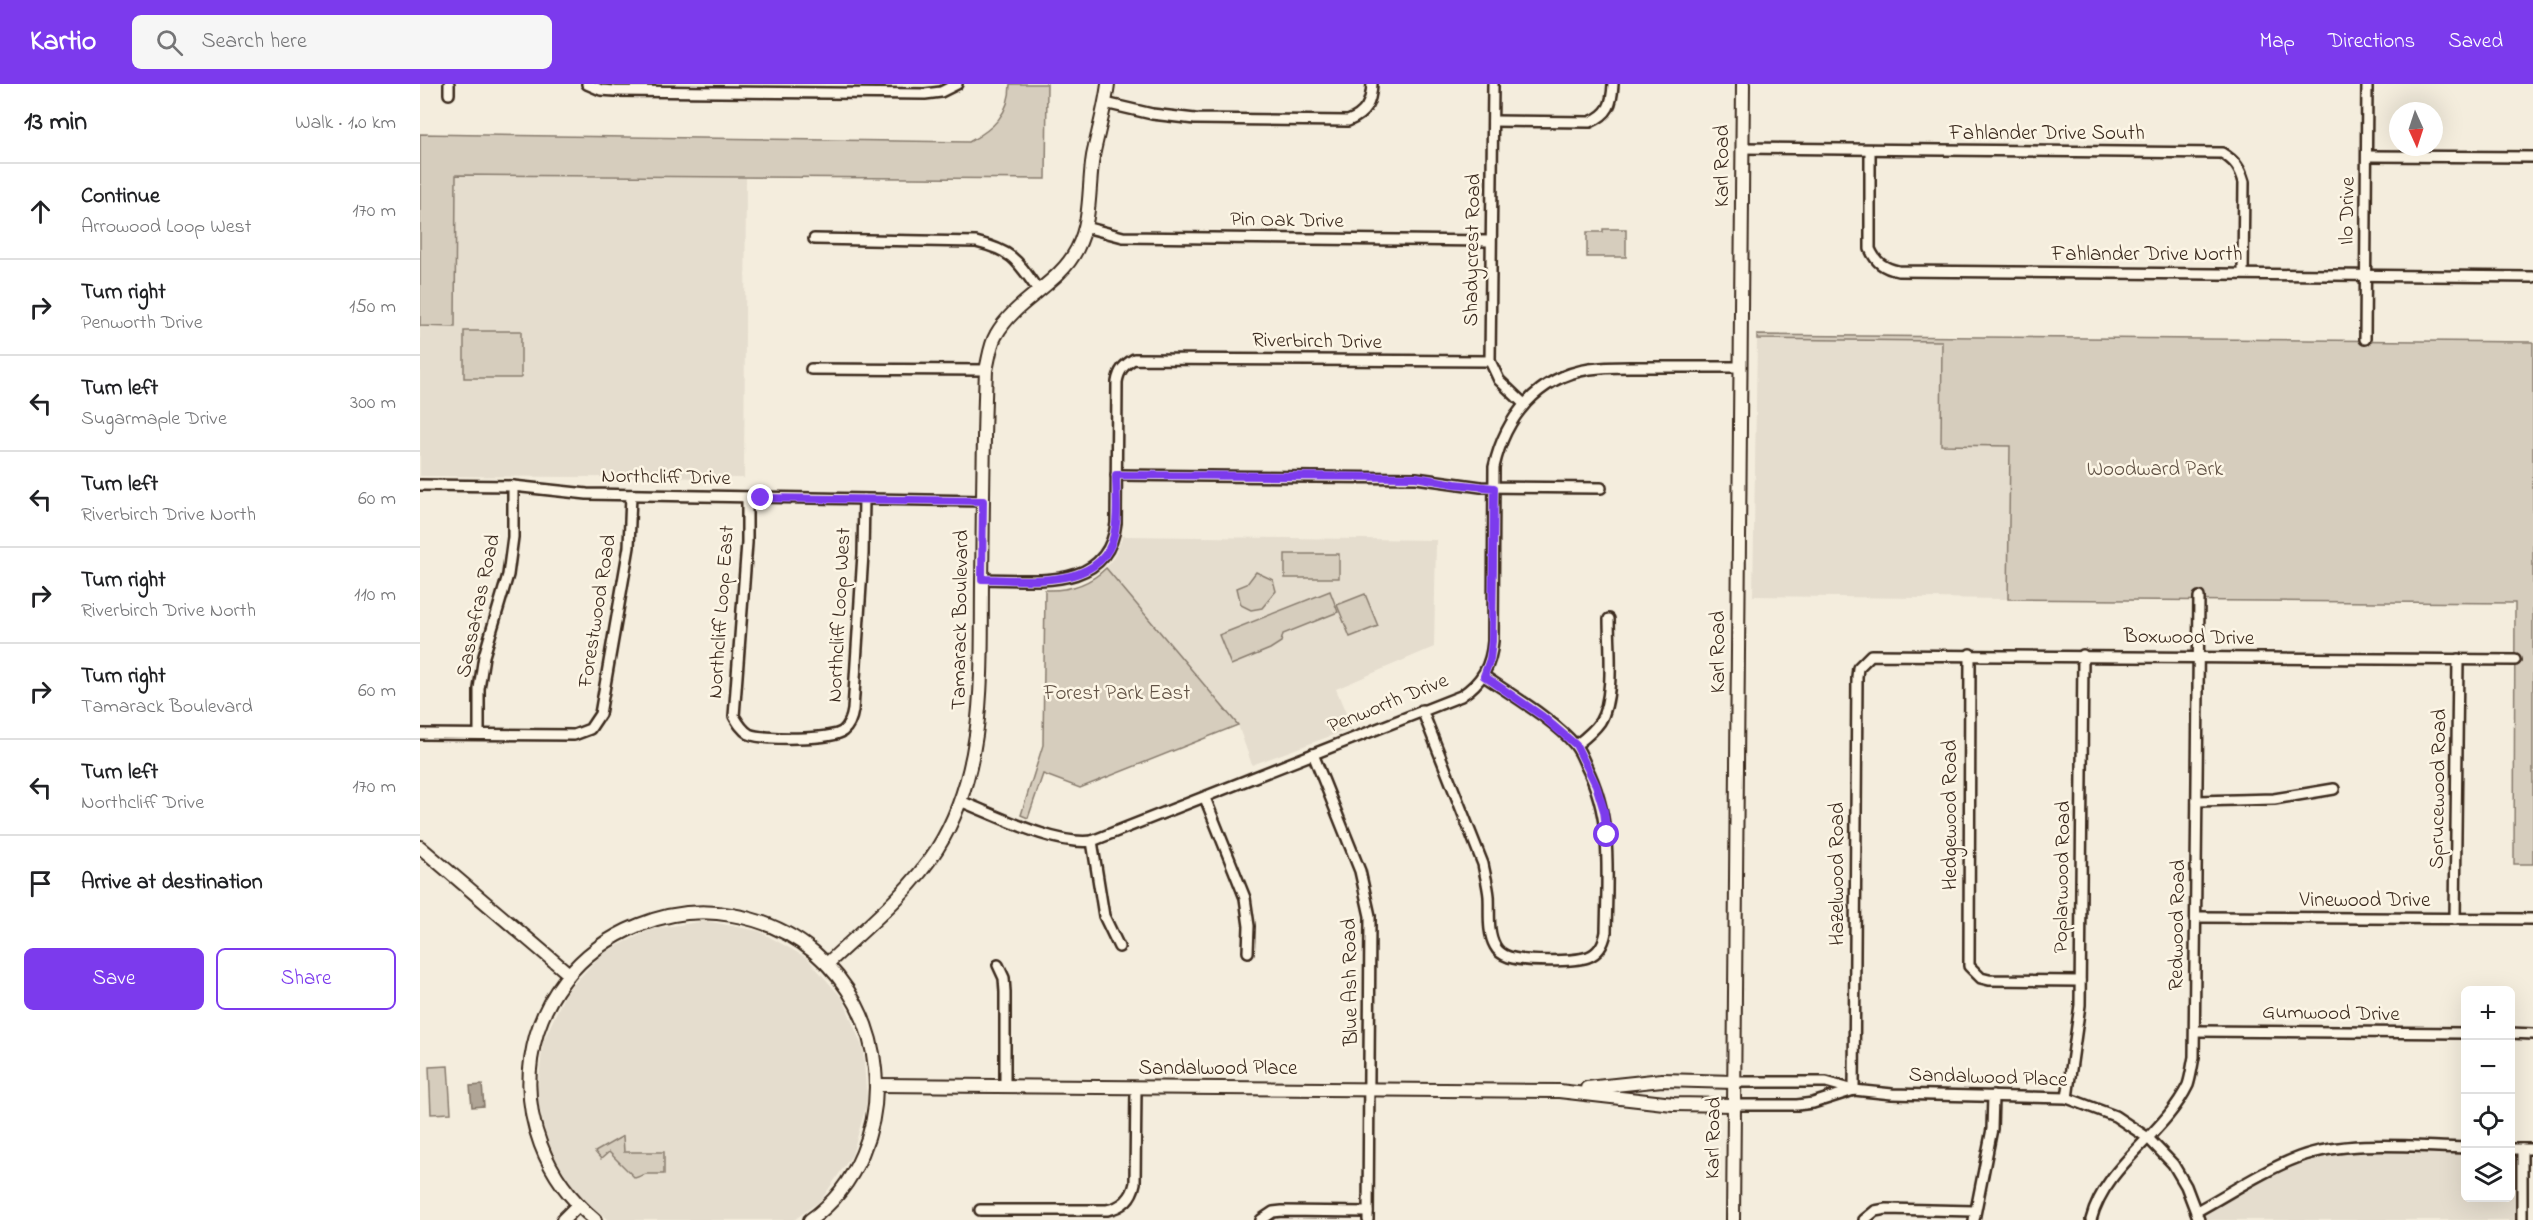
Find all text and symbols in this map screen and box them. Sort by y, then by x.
search box [132,15,552,69]
text: Kartio [30,22,96,63]
icon: search [153,26,186,59]
text: Search here [201,26,307,58]
text: Map [2259,27,2295,57]
text: Directions [2328,27,2415,57]
text: Saved [2448,27,2503,57]
north arrow [2389,102,2443,156]
text: 13 min [24,104,87,142]
text: Walk · 1.0 km [295,109,396,138]
street label: Fahlander Drive South [1948,119,2145,149]
street label: Karl Road [1708,125,1738,207]
street label: Shadycrest Road [1457,173,1491,327]
street label: Ilo Drive [2332,176,2364,245]
text: Continue [81,181,160,213]
icon: ahead [24,195,57,228]
text: 170 m [352,197,396,226]
street label: Pin Oak Drive [1230,205,1345,237]
text: Arrowood Loop West [81,213,252,242]
street label: Fahlander Drive North [2051,240,2242,270]
text: Turn right [81,277,166,309]
icon: right [24,291,57,324]
text: 150 m [349,293,396,322]
text: Penworth Drive [81,309,203,338]
street label: Riverbirch Drive [1252,326,1383,358]
text: Turn left [81,373,158,405]
icon: left [24,387,57,420]
text: 300 m [350,389,396,418]
text: Sugarmaple Drive [81,405,227,434]
park label: Woodward Park [2087,455,2224,485]
street label: Northcliff Drive [601,462,732,494]
text: Turn left [81,469,158,501]
icon: left [24,483,57,516]
route end [747,484,773,510]
text: 60 m [358,485,396,514]
text: Riverbirch Drive North [81,501,256,530]
street label: Northcliff Loop East [701,524,743,700]
street label: Northcliff Loop West [820,527,860,703]
street label: Tamarack Boulevard [944,529,978,710]
street label: Sassafras Road [449,531,509,681]
street label: Forestwood Road [571,532,625,691]
text: Turn right [81,565,166,597]
icon: right [24,579,57,612]
text: 110 m [354,581,396,610]
text: Riverbirch Drive North [81,597,256,626]
street label: Karl Road [1704,611,1734,693]
street label: Boxwood Drive [2122,622,2255,654]
text: Turn right [81,661,166,693]
street label: Penworth Drive [1323,666,1453,742]
icon: right [24,675,57,708]
text: 60 m [358,677,396,706]
park label: Forest Park East [1043,679,1190,709]
text: Tamarack Boulevard [81,693,253,722]
street label: Sprucewood Road [2423,708,2455,869]
street label: Hedgewood Road [1936,740,1968,890]
text: Turn left [81,757,158,789]
icon: left [24,771,57,804]
text: 170 m [352,773,396,802]
text: Northcliff Drive [81,789,204,818]
street label: Poplarwood Road [2047,800,2079,953]
street label: Hazelwood Road [1823,802,1853,946]
route start [1593,821,1619,847]
street label: Redwood Road [2162,859,2194,991]
icon: arrive [24,867,57,900]
text: Arrive at destination [81,867,263,899]
street label: Vinewood Drive [2299,886,2431,916]
street label: Blue Ash Road [1335,918,1367,1047]
button: Save [24,948,204,1010]
button: Share [216,948,396,1010]
map controls [2461,986,2515,1202]
button: + [2461,986,2515,1040]
street label: Gumwood Drive [2262,998,2401,1030]
button: − [2461,1040,2515,1094]
street label: Sandalwood Place [1139,1054,1298,1084]
street label: Sandalwood Place [1908,1060,2068,1096]
button: locate [2461,1094,2515,1148]
street label: Karl Road [1698,1096,1730,1180]
button: layers [2461,1148,2515,1202]

